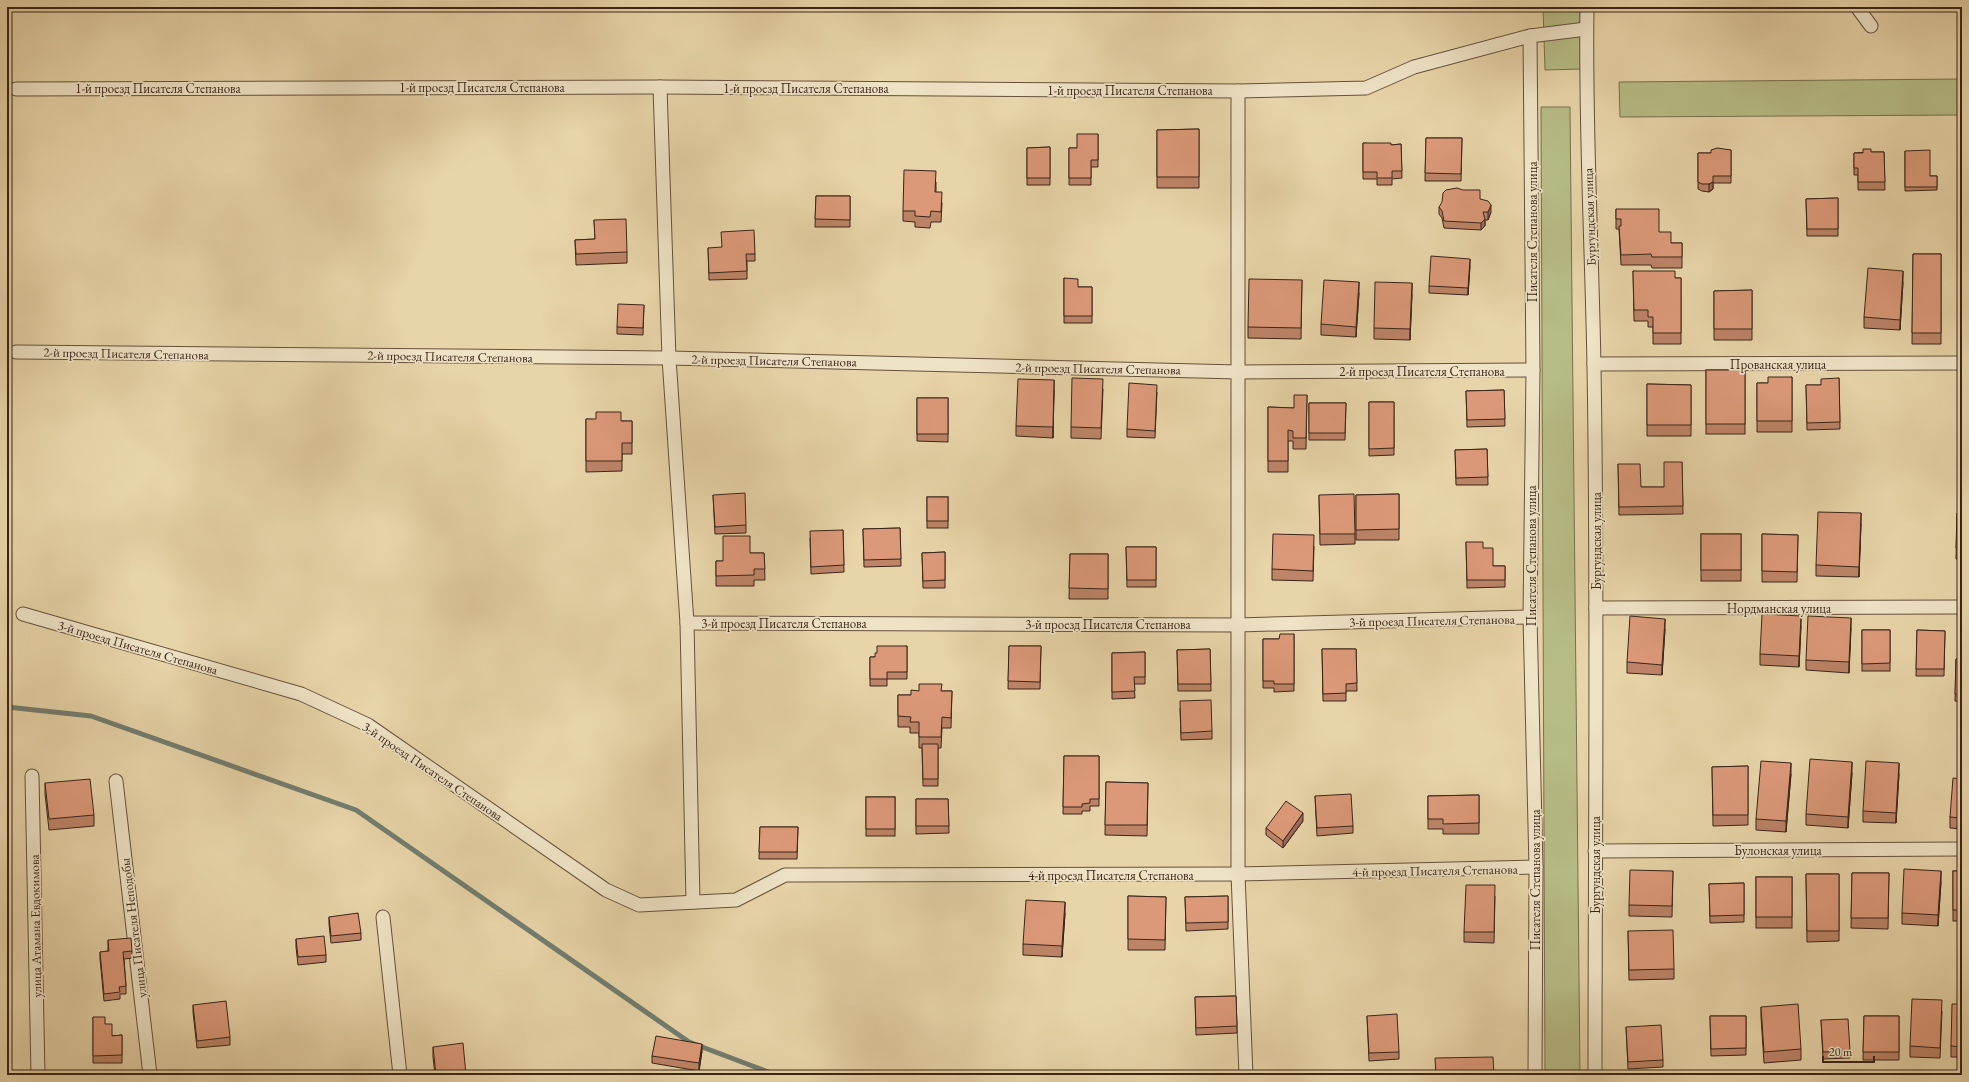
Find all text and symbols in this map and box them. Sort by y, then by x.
street label: 1-й проезд Писателя Степанова [399,79,566,96]
street label: 1-й проезд Писателя Степанова [75,80,242,97]
street label: 1-й проезд Писателя Степанова [723,80,890,97]
street label: 1-й проезд Писателя Степанова [1047,82,1214,99]
street label: Писателя Степанова улица [1524,161,1541,303]
street label: Бургундская улица [1579,167,1600,266]
street label: 2-й проезд Писателя Степанова [43,344,210,363]
street label: 2-й проезд Писателя Степанова [367,347,534,366]
street label: 2-й проезд Писателя Степанова [691,351,858,370]
street label: Прованская улица [1730,356,1827,373]
street label: 2-й проезд Писателя Степанова [1015,359,1182,378]
street label: 2-й проезд Писателя Степанова [1339,363,1506,380]
street label: Писателя Степанова улица [1523,485,1540,627]
street label: Бургундская улица [1588,491,1605,590]
street label: Нордманская улица [1727,600,1832,617]
street label: 3-й проезд Писателя Степанова [1349,611,1516,630]
street label: 3-й проезд Писателя Степанова [701,615,868,632]
street label: 3-й проезд Писателя Степанова [56,616,221,679]
street label: 3-й проезд Писателя Степанова [1025,616,1192,633]
street label: 3-й проезд Писателя Степанова [359,718,507,825]
street label: Писателя Степанова улица [1527,809,1544,951]
street label: Бургундская улица [1587,815,1604,914]
street label: Булонская улица [1734,842,1823,859]
street label: улица Атамана Евдокимова [26,853,45,998]
street label: улица Писателя Неподобы [116,857,151,999]
street label: 4-й проезд Писателя Степанова [1352,861,1519,880]
street label: 4-й проезд Писателя Степанова [1028,867,1195,884]
scale bar [1823,1038,1874,1064]
text: 20 m [1829,1044,1853,1060]

